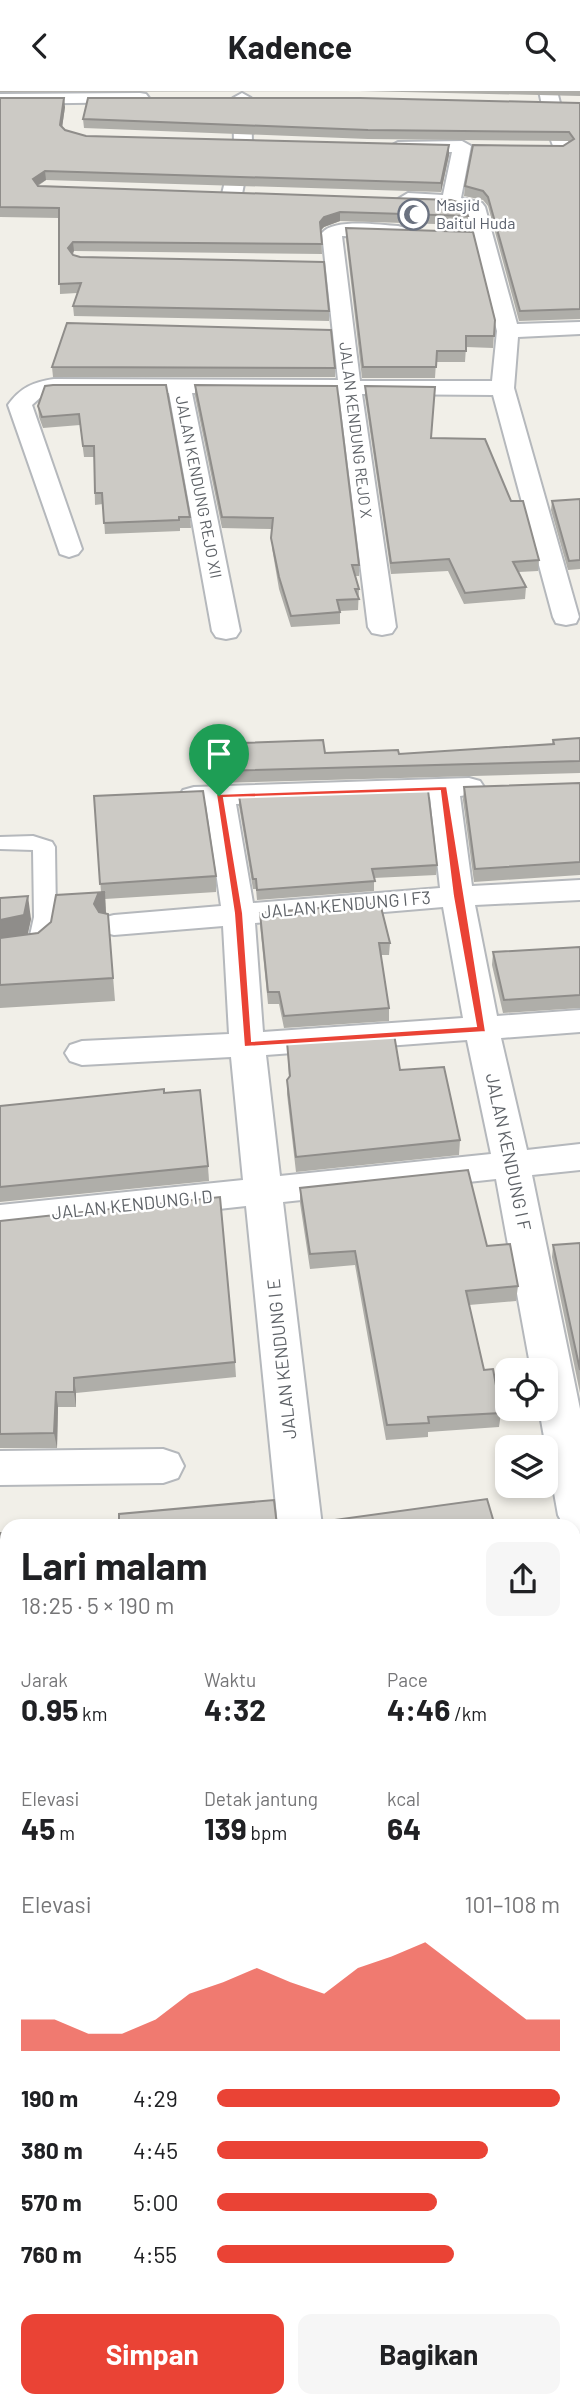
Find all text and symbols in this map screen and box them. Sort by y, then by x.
icon: back [21,27,59,65]
text: Kadence [228,27,352,65]
icon: search [521,27,559,65]
place label: Masjid Baitul Huda [436,195,515,232]
mosque icon: Masjid Baitul Huda [396,197,430,231]
street label: JALAN KENDUNG REJO X [336,341,377,519]
street label: JALAN KENDUNG REJO XII [172,394,227,580]
pin [189,724,249,796]
icon: arrive [200,735,238,773]
street label: JALAN KENDUNG I F3 [260,886,432,922]
street label: JALAN KENDUNG I F [482,1071,536,1233]
street label: JALAN KENDUNG I D [50,1185,213,1223]
street label: JALAN KENDUNG I E [262,1278,300,1441]
map controls [495,1358,558,1498]
button: locate [495,1358,558,1421]
button: layers [495,1435,558,1498]
text: Lari malam [21,1542,208,1588]
button: share [486,1542,560,1616]
text: 18:25 · 5 × 190 m [21,1591,174,1619]
text: Jarak [21,1668,68,1691]
text: Waktu [204,1668,256,1691]
text: Pace [387,1668,428,1691]
text: 0.95 [21,1691,78,1727]
text: 4:32 [204,1691,266,1727]
text: 4:46 [387,1691,450,1727]
text: km [78,1702,107,1725]
text: /km [450,1702,487,1725]
text: Elevasi [21,1787,79,1810]
text: Detak jantung [204,1787,318,1810]
text: kcal [387,1787,420,1810]
text: 45 [21,1810,55,1846]
text: 139 [204,1810,247,1846]
text: 64 [387,1810,421,1846]
text: m [55,1821,75,1844]
text: bpm [247,1821,287,1844]
text: Elevasi [21,1890,92,1918]
text: 101–108 m [465,1890,560,1918]
text: 190 m [21,2084,78,2112]
text: 4:29 [133,2084,178,2112]
text: 380 m [21,2136,83,2164]
text: 4:45 [133,2136,178,2164]
text: 570 m [21,2188,82,2216]
text: 5:00 [133,2188,179,2216]
text: 760 m [21,2240,82,2268]
text: 4:55 [133,2240,177,2268]
button: Simpan [21,2314,284,2394]
button: Bagikan [298,2314,560,2394]

